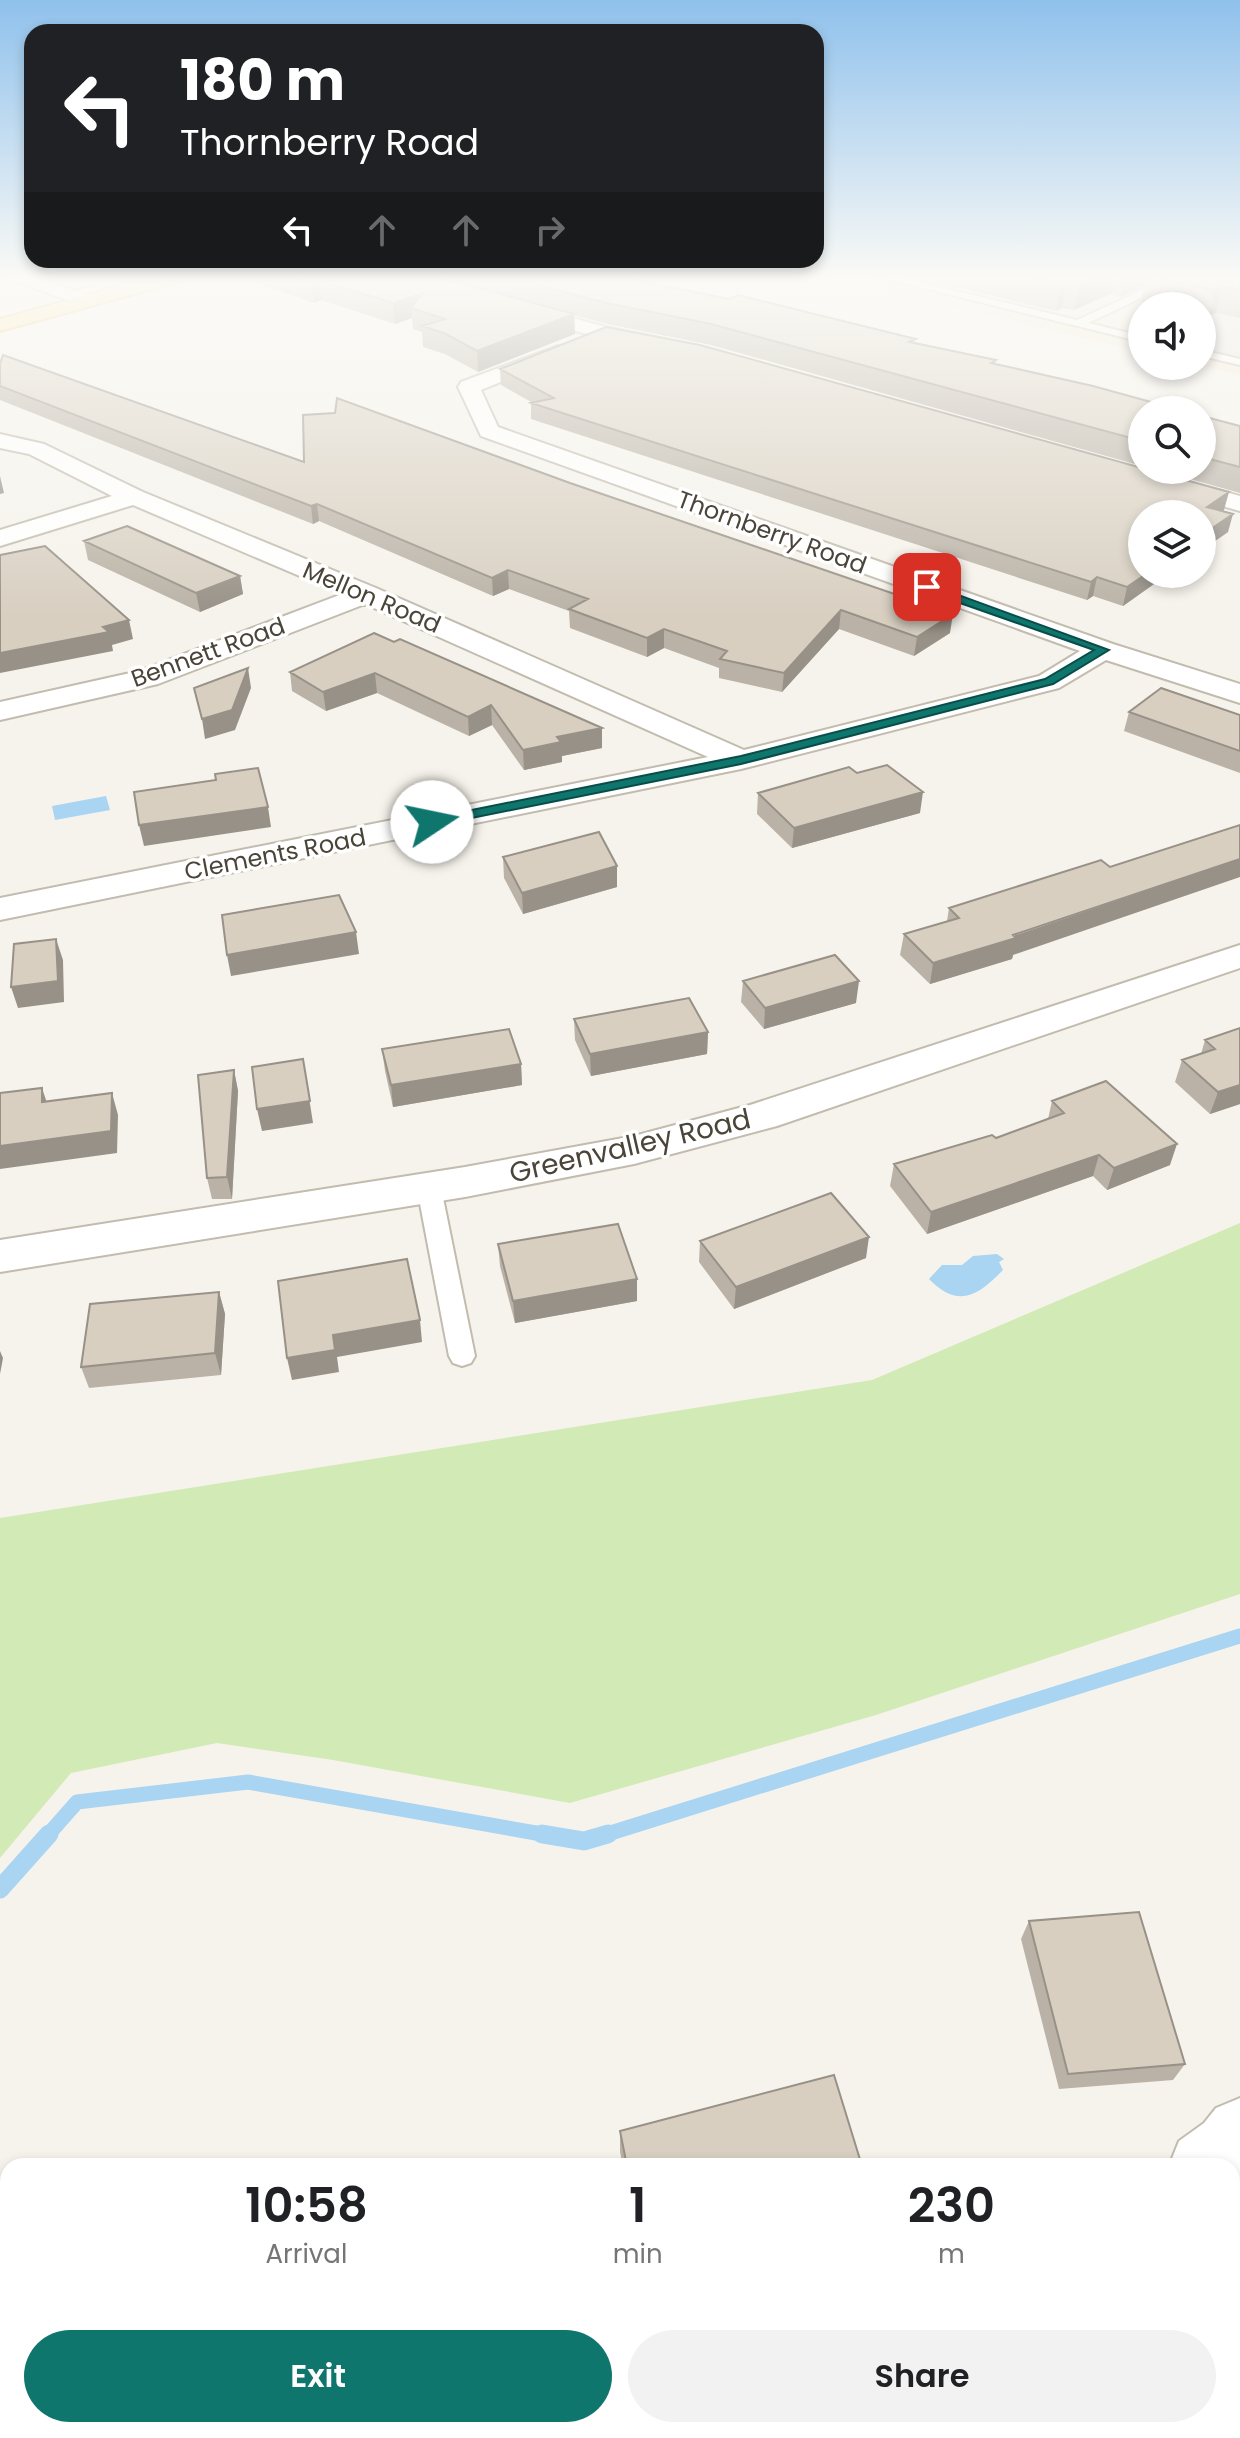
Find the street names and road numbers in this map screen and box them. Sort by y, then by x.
street label: Thornberry Road [673,482,871,582]
street label: Mellon Road [298,553,446,641]
street label: Bennett Road [126,609,290,695]
street label: Clements Road [181,820,369,888]
street label: Greenvalley Road [505,1099,755,1193]

